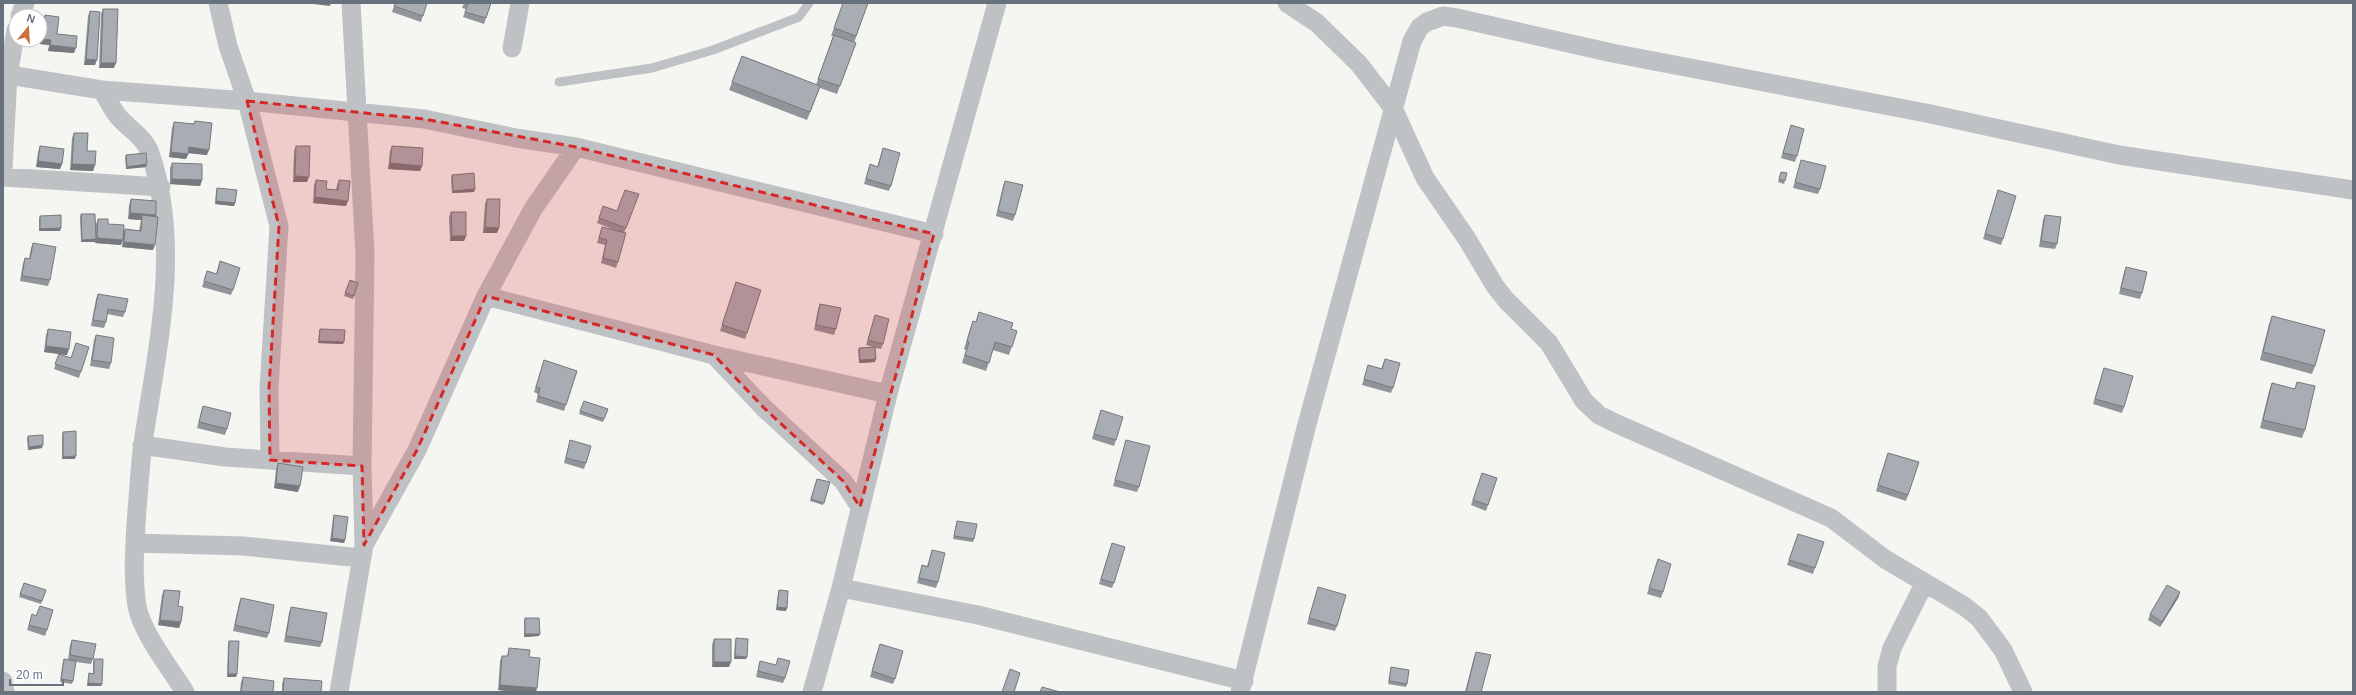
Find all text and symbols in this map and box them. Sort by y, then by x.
north arrow [8,8,48,48]
text: N [25,12,37,25]
scale bar [10,661,63,687]
text: 20 m [16,668,43,682]

